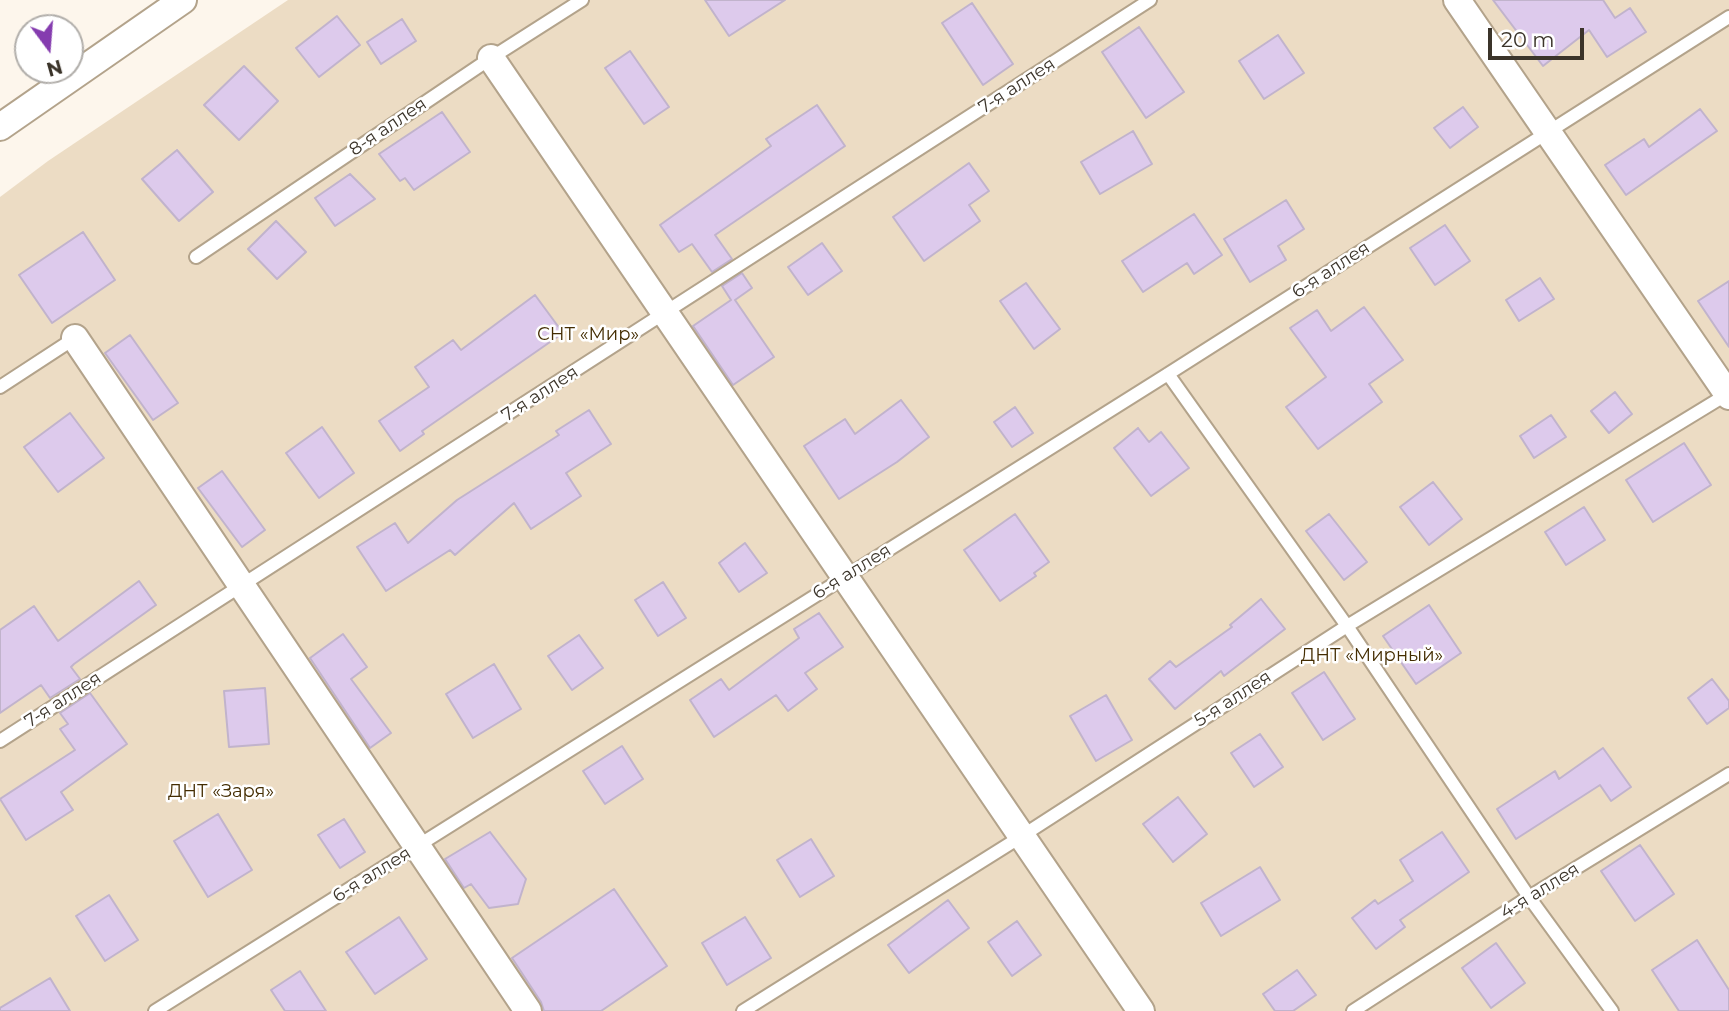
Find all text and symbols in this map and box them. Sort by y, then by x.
north arrow [14,14,84,84]
scale bar [1491,14,1587,58]
text: 20 m [1501,27,1555,52]
street label: 7-я аллея [975,53,1059,119]
text: N [44,55,65,81]
street label: 8-я аллея [345,93,431,161]
street label: 6-я аллея [1288,237,1374,303]
park label: СНТ «Мир» [537,324,639,346]
street label: 7-я аллея [498,361,582,427]
street label: 6-я аллея [809,539,895,605]
park label: ДНТ «Мирный» [1301,645,1443,667]
street label: 5-я аллея [1191,666,1275,732]
street label: 7-я аллея [21,667,105,733]
park label: ДНТ «Заря» [168,781,274,803]
street label: 6-я аллея [329,842,415,908]
street label: 4-я аллея [1496,858,1584,924]

